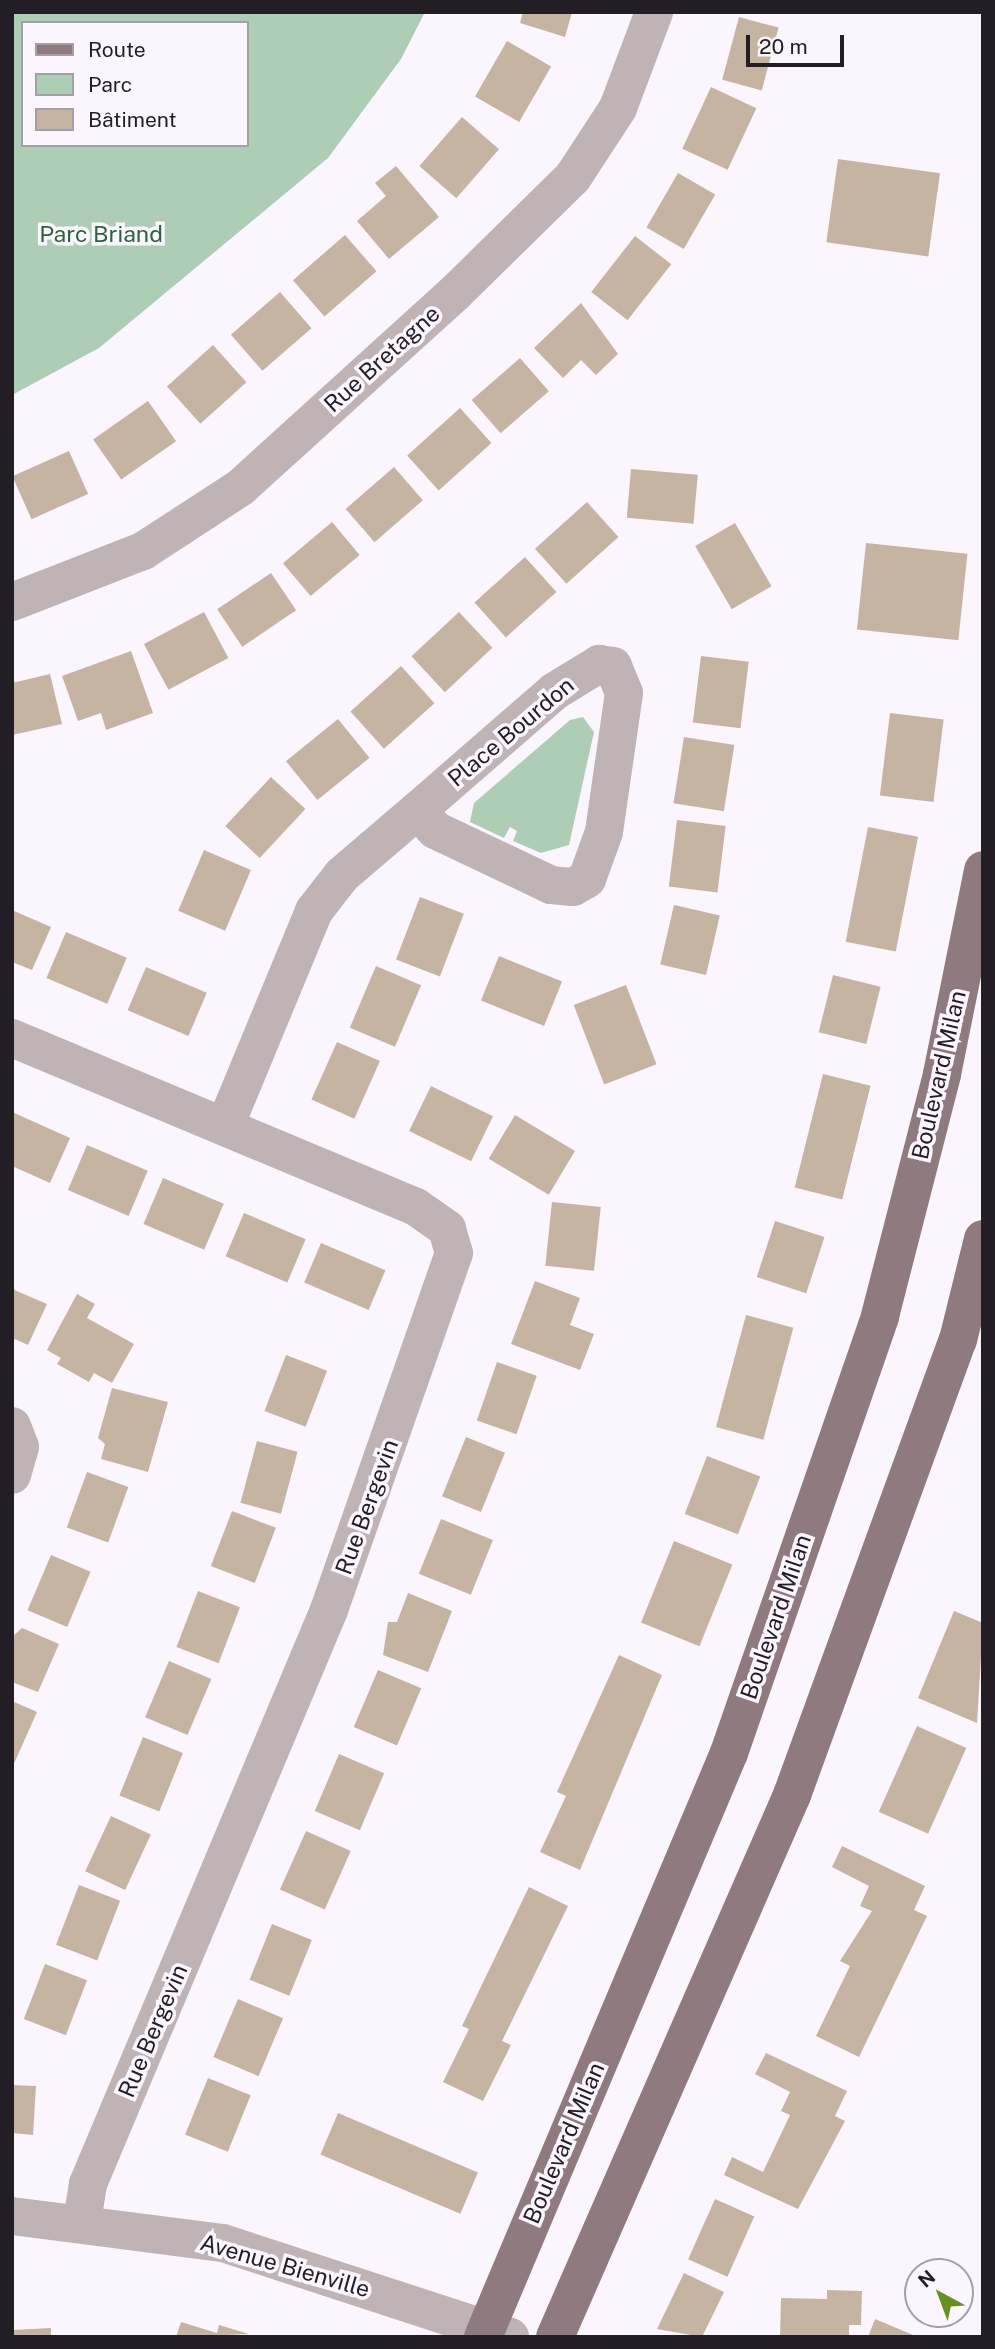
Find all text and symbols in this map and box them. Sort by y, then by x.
legend [21,21,248,147]
scale bar [750,21,848,65]
text: 20 m [759,34,808,59]
text: Route [88,37,146,62]
text: Parc [88,72,132,97]
text: Bâtiment [88,107,177,132]
park label: Parc Briand [39,220,163,248]
street label: Rue Bretagne [318,300,446,418]
street label: Place Bourdon [442,671,580,793]
street label: Boulevard Milan [906,988,972,1162]
street label: Rue Bergevin [330,1436,404,1578]
street label: Boulevard Milan [735,1531,817,1703]
street label: Rue Bergevin [113,1960,193,2102]
street label: Boulevard Milan [518,2058,610,2228]
street label: Avenue Bienville [197,2229,373,2303]
north arrow [904,2258,974,2328]
text: N [914,2265,939,2292]

